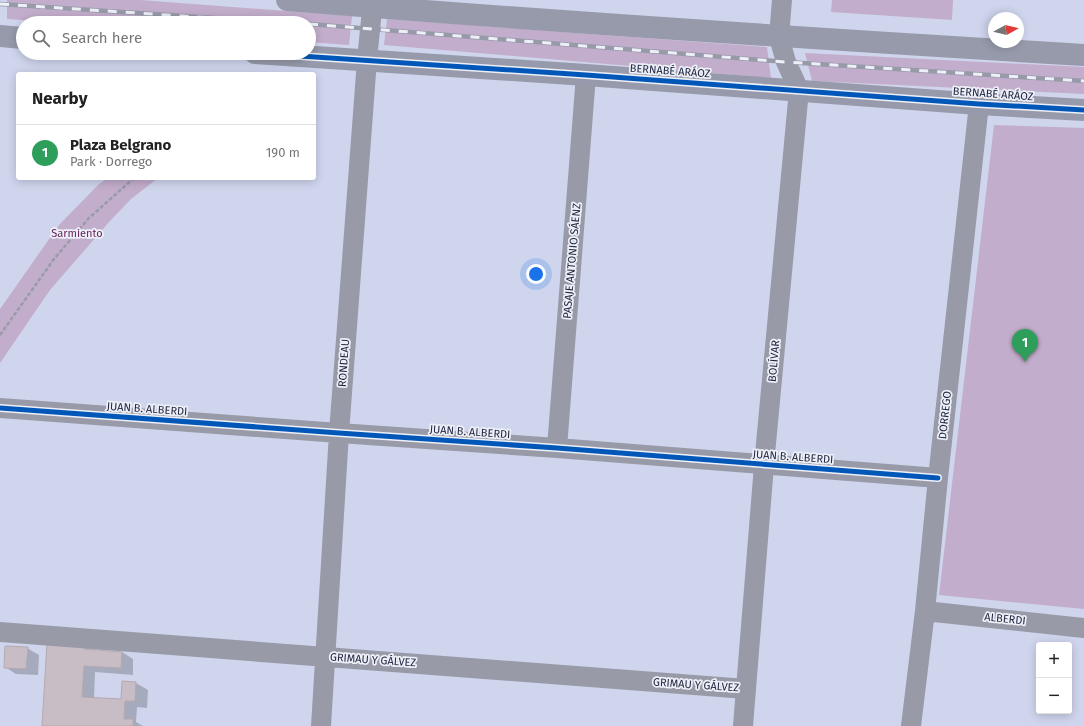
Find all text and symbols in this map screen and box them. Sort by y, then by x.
north arrow [988,12,1024,48]
search box [16,16,316,60]
icon: search [30,27,52,49]
text: Search here [62,29,142,47]
street label: BERNABÉ ARÁOZ [629,61,711,80]
street label: BERNABÉ ARÁOZ [952,84,1034,103]
text: Nearby [32,88,87,109]
text: Plaza Belgrano [70,136,171,154]
text: 1 [42,145,48,160]
text: 190 m [266,145,300,160]
text: Park · Dorrego [70,154,152,169]
street label: PASAJE ANTONIO SÁENZ [559,202,584,319]
park label: Sarmiento [51,227,103,240]
your location [526,264,546,284]
pin: 1 [1012,329,1038,362]
street label: RONDEAU [336,339,352,387]
street label: BOLÍVAR [765,339,782,382]
street label: DORREGO [936,390,954,440]
street label: JUAN B. ALBERDI [106,400,188,418]
street label: JUAN B. ALBERDI [429,423,511,441]
street label: JUAN B. ALBERDI [752,448,834,466]
street label: ALBERDI [984,610,1026,628]
map controls [1036,642,1072,714]
button: + [1036,642,1072,678]
street label: GRIMAU Y GÁLVEZ [330,650,417,670]
street label: GRIMAU Y GÁLVEZ [653,675,740,695]
button: − [1036,678,1072,714]

